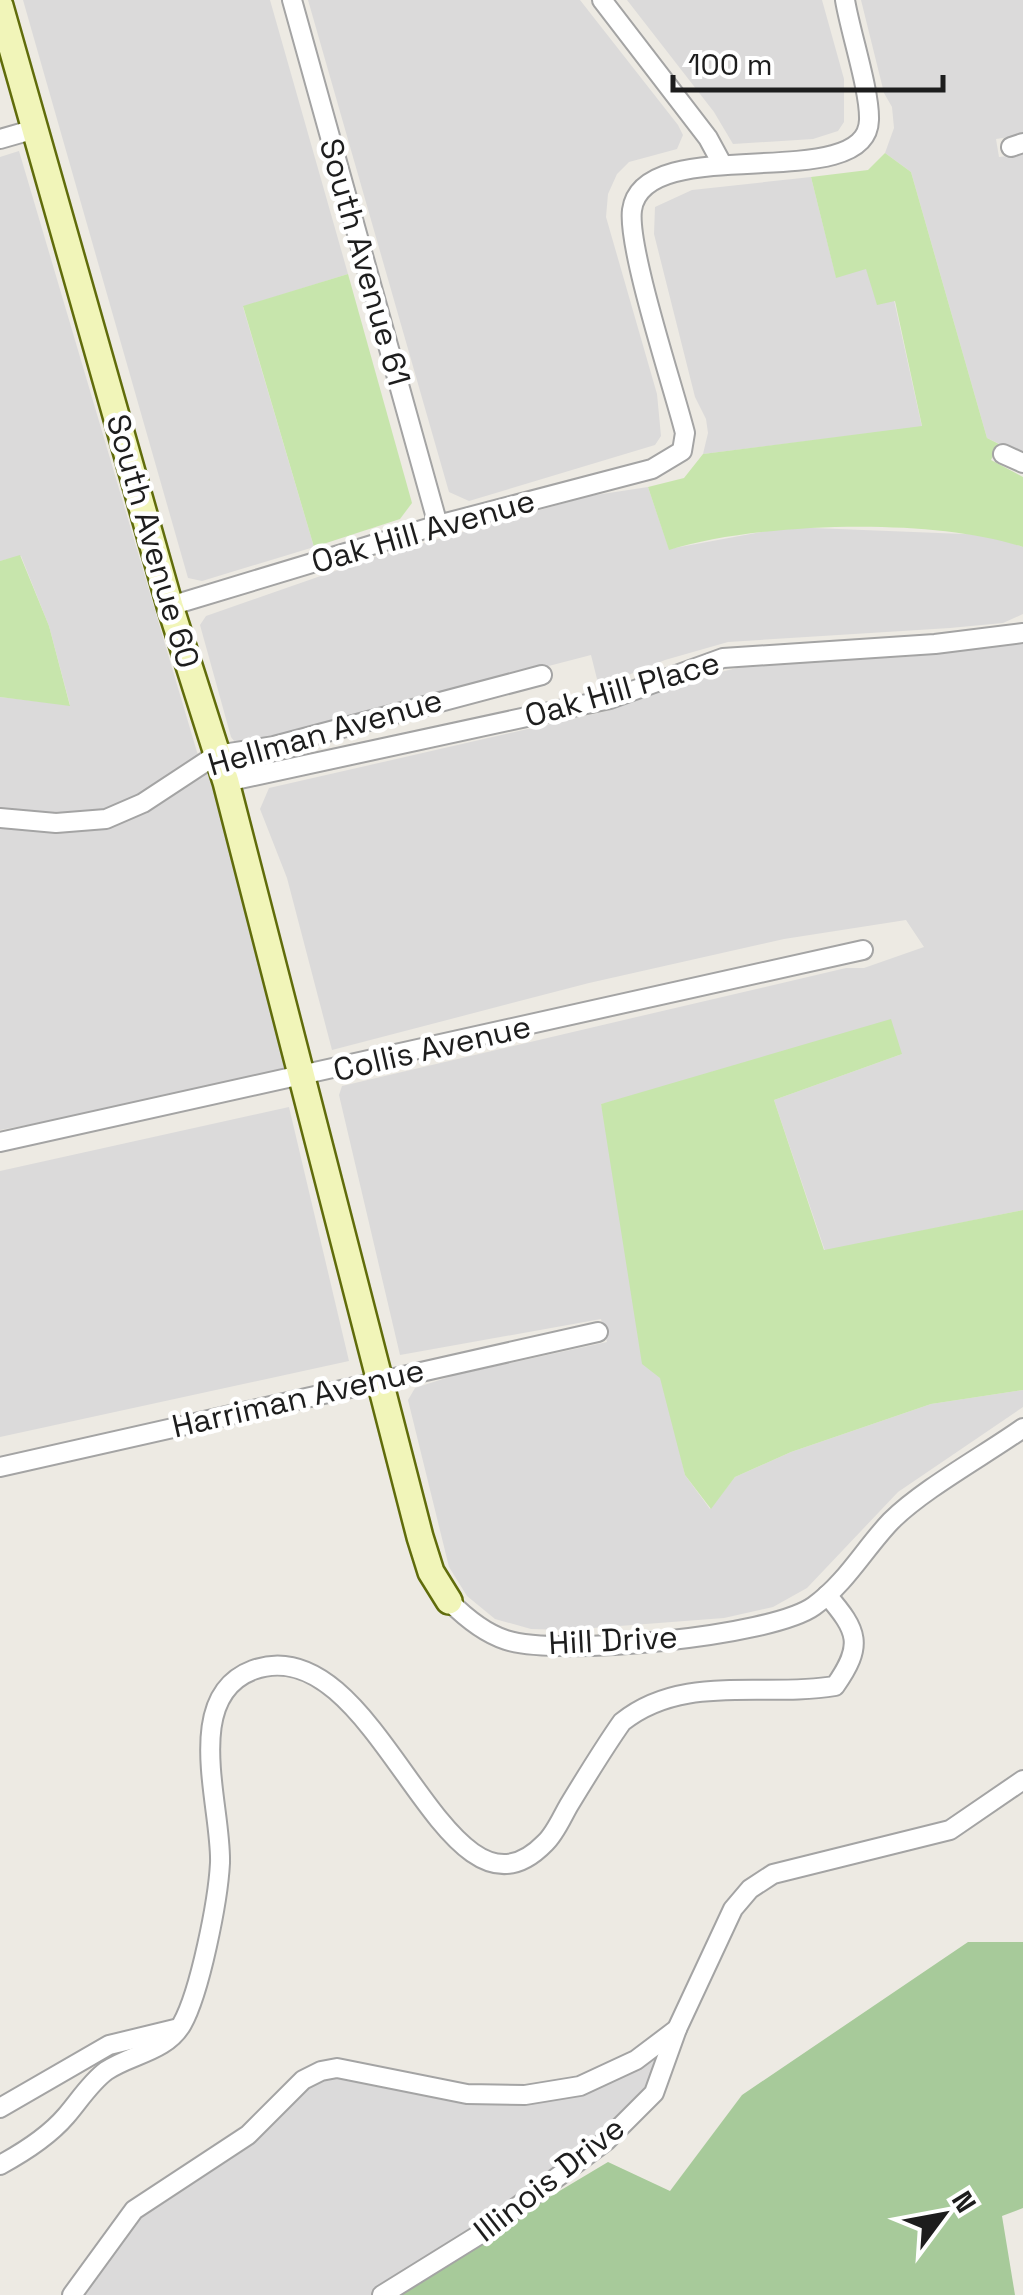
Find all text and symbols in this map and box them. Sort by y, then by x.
scale bar [673,30,943,92]
text: 100 m [688,45,773,84]
street label: South Avenue 61 [311,134,419,390]
street label: South Avenue 60 [98,409,208,673]
street label: Oak Hill Avenue [307,480,539,582]
street label: Oak Hill Place [520,642,724,736]
street label: Hellman Avenue [203,679,447,785]
street label: Collis Avenue [329,1006,535,1090]
street label: Harriman Avenue [168,1350,428,1446]
street label: Hill Drive [547,1617,679,1663]
street label: Illinois Drive [466,2108,632,2250]
north arrow [893,2165,993,2265]
text: N [944,2184,984,2219]

